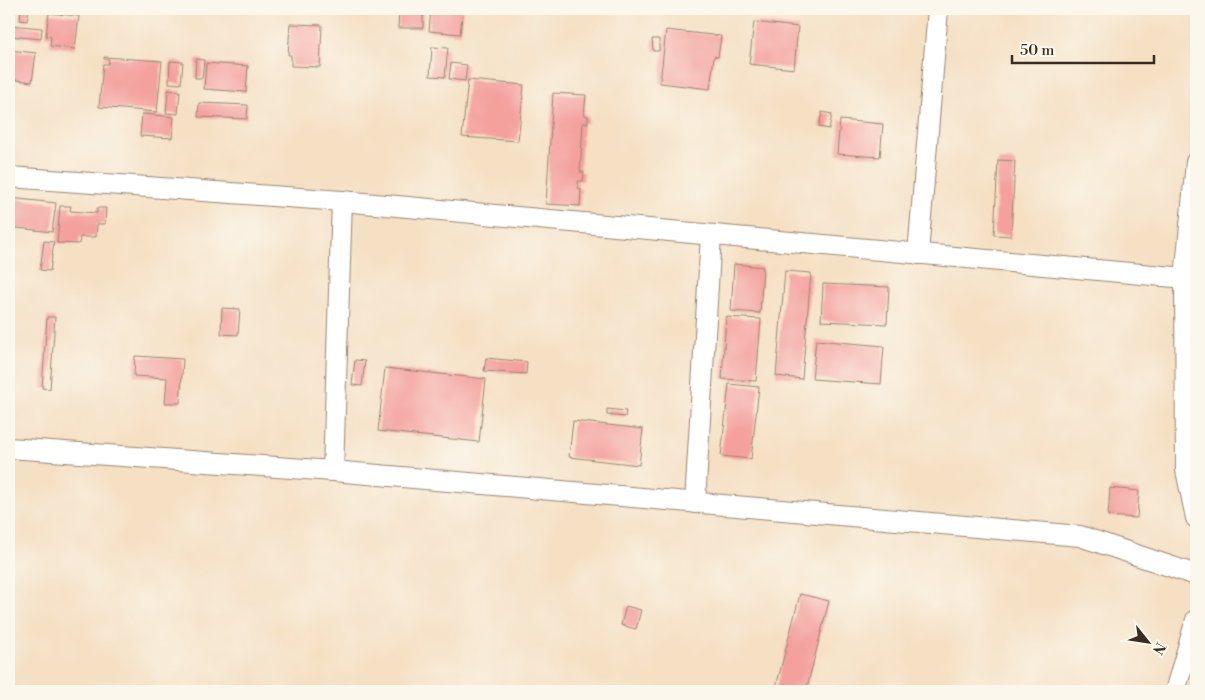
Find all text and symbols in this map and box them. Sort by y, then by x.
scale bar [1012,32,1155,64]
text: 50 m [1020,41,1054,60]
north arrow [1122,618,1172,668]
text: N [1148,639,1169,657]

